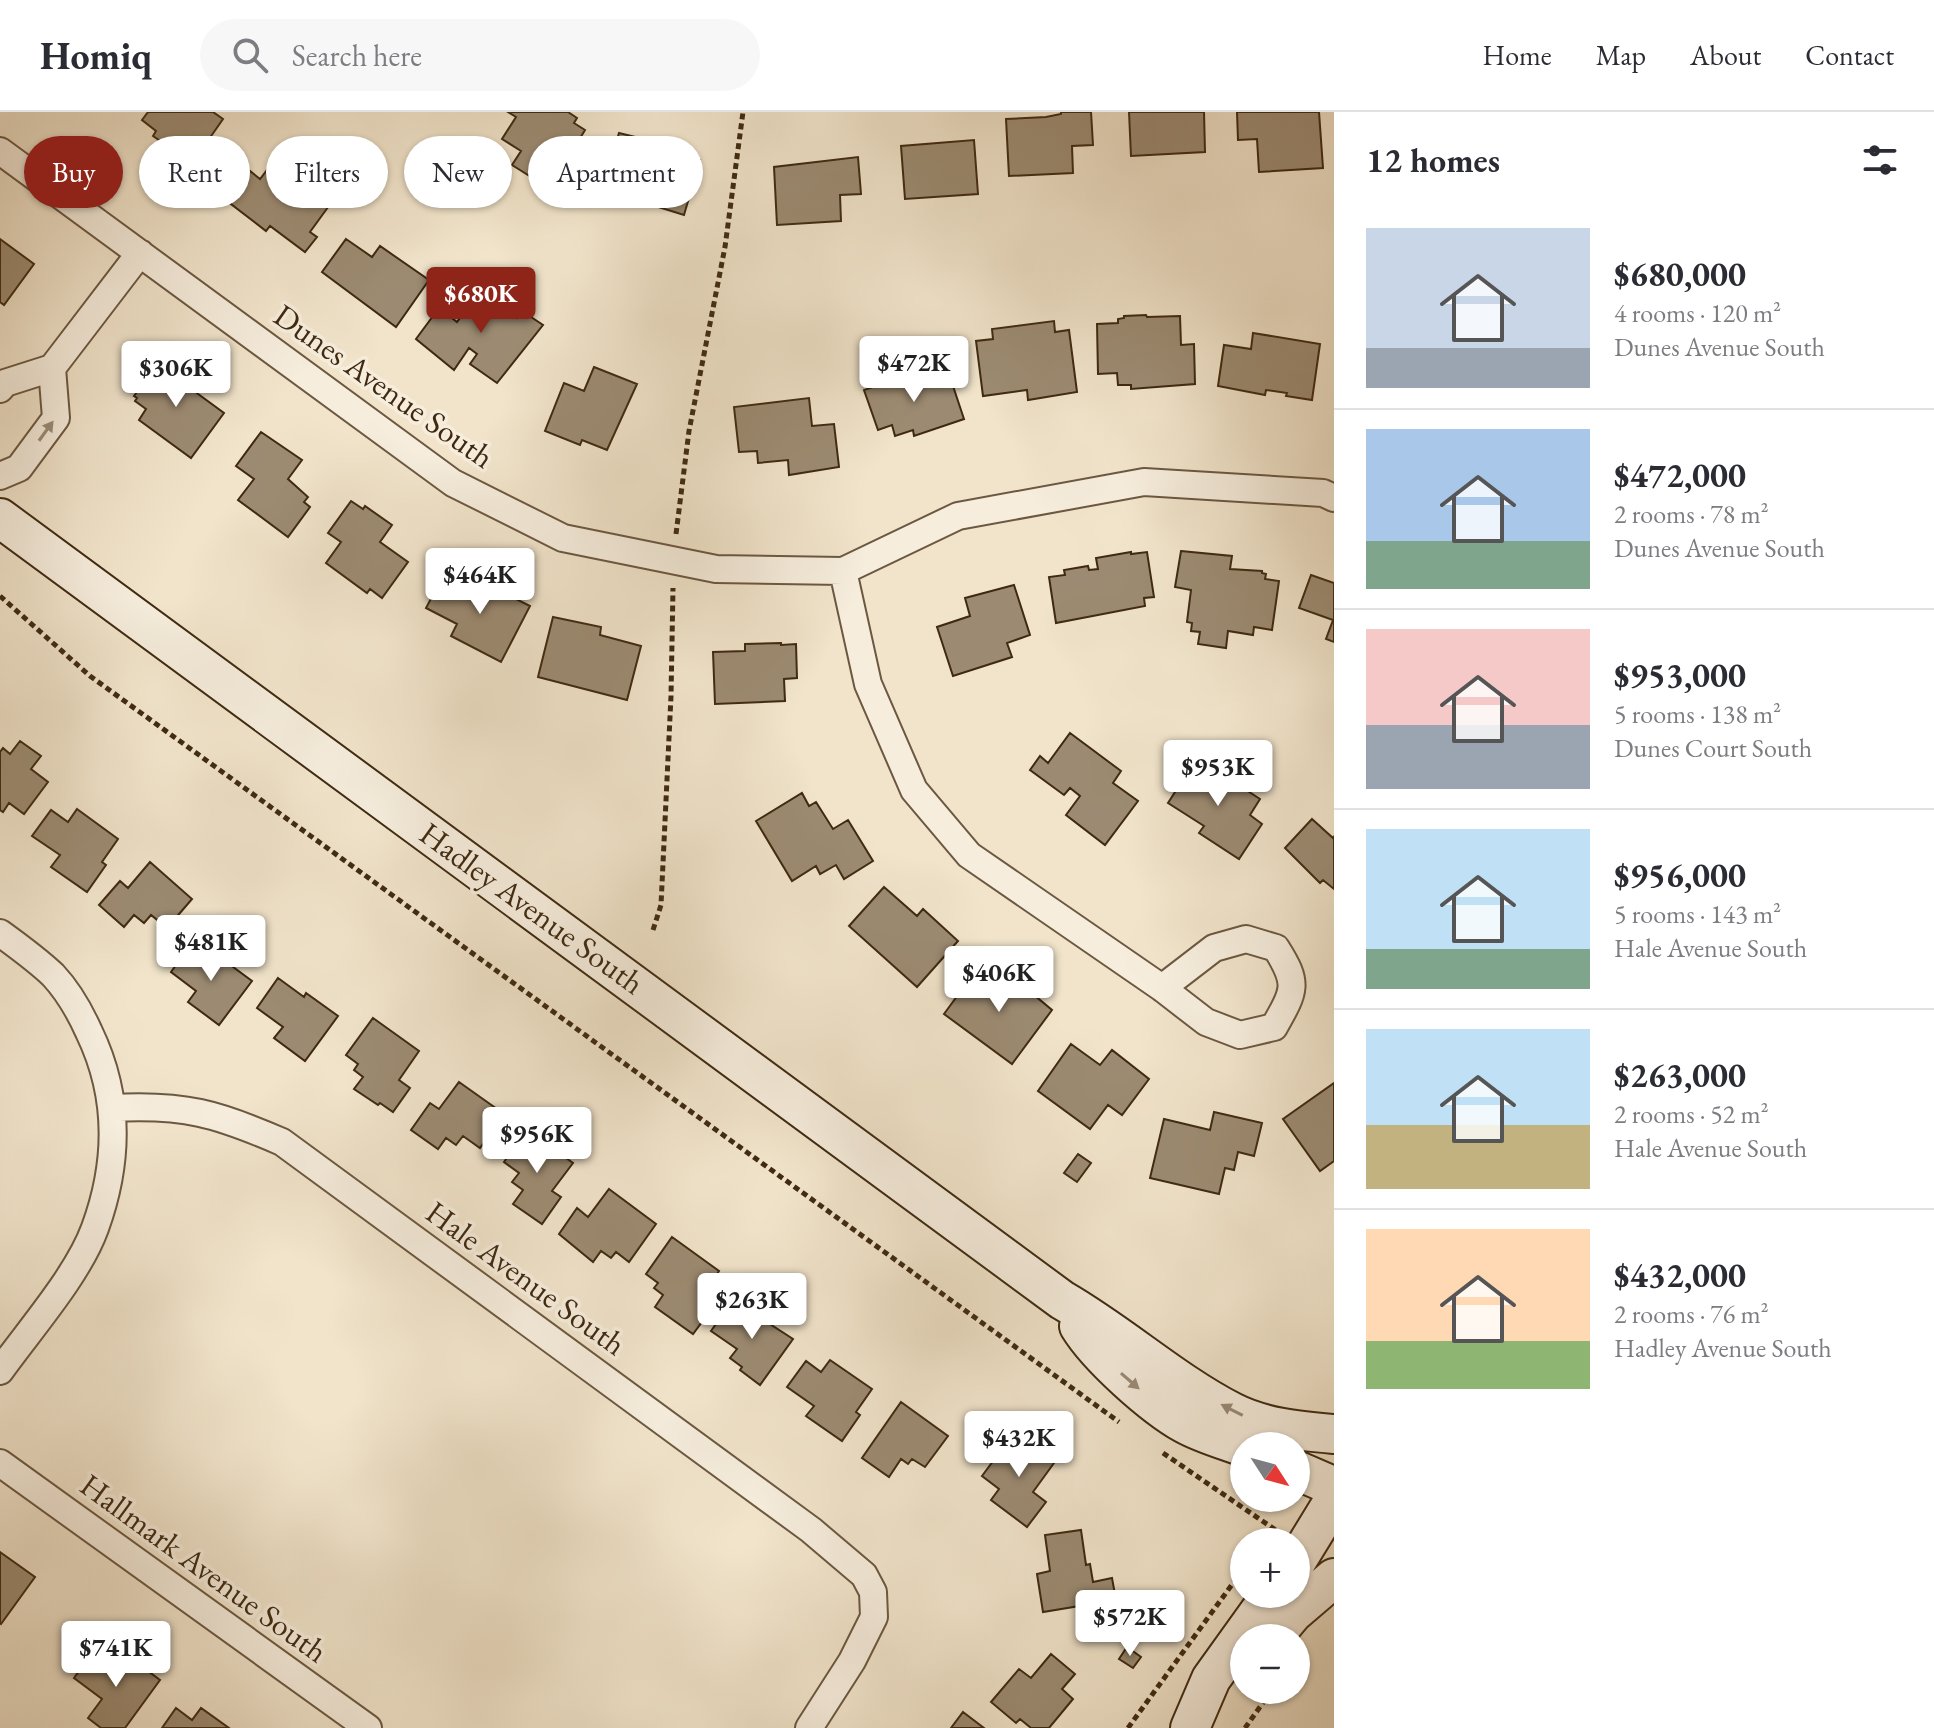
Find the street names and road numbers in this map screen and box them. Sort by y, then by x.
street label: Dunes Avenue South [266,294,502,478]
street label: Hadley Avenue South [411,812,653,1004]
street label: Hale Avenue South [418,1191,634,1365]
street label: Hallmark Avenue South [72,1464,336,1672]

